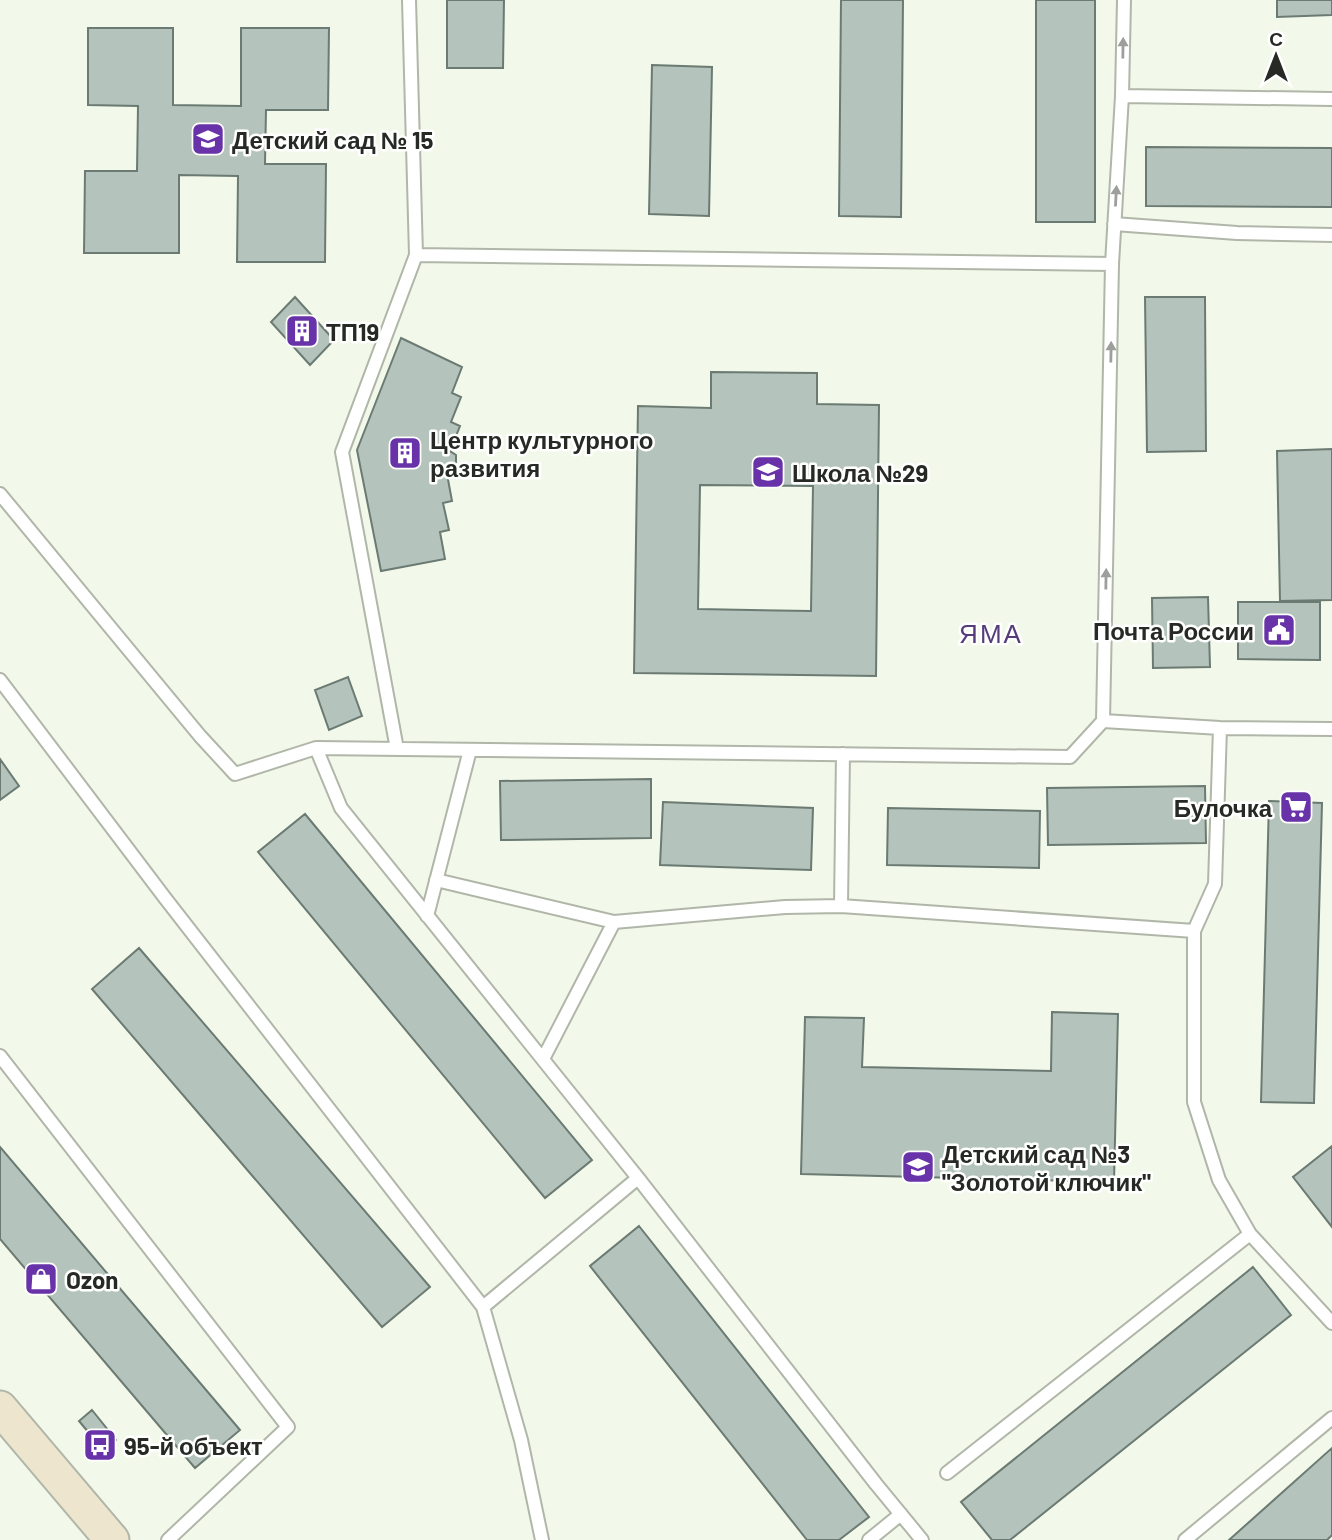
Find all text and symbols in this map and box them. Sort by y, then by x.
north arrow [1241,21,1311,91]
text: С [1269,27,1283,50]
one-way arrow [1117,37,1128,59]
school or university icon: Детский сад № 15 [189,120,227,158]
place label: Детский сад № 15 [232,125,434,154]
one-way arrow [1111,184,1122,206]
building icon: ТП19 [283,312,321,350]
place label: ТП19 [326,317,379,346]
one-way arrow [1105,340,1116,362]
place label: Центр культурного развития [430,425,653,482]
building icon: Центр культурного развития [386,434,424,472]
school or university icon: Школа №29 [749,453,787,491]
place label: Школа №29 [792,458,928,487]
one-way arrow [1100,568,1112,590]
public building icon: Почта России [1260,611,1298,649]
place label: Почта России [1093,616,1254,645]
district label: ЯМА [959,617,1023,648]
supermarket icon: Булочка [1277,788,1315,826]
place label: Булочка [1174,793,1273,822]
place label: Детский сад №3 "Золотой ключик" [942,1139,1151,1196]
school or university icon: Детский сад №3 "Золотой ключик" [899,1148,937,1186]
shop icon: Ozon [22,1260,60,1298]
place label: Ozon [66,1265,118,1294]
bus stop icon: 95-й объект [81,1426,119,1464]
place label: 95-й объект [124,1431,263,1460]

